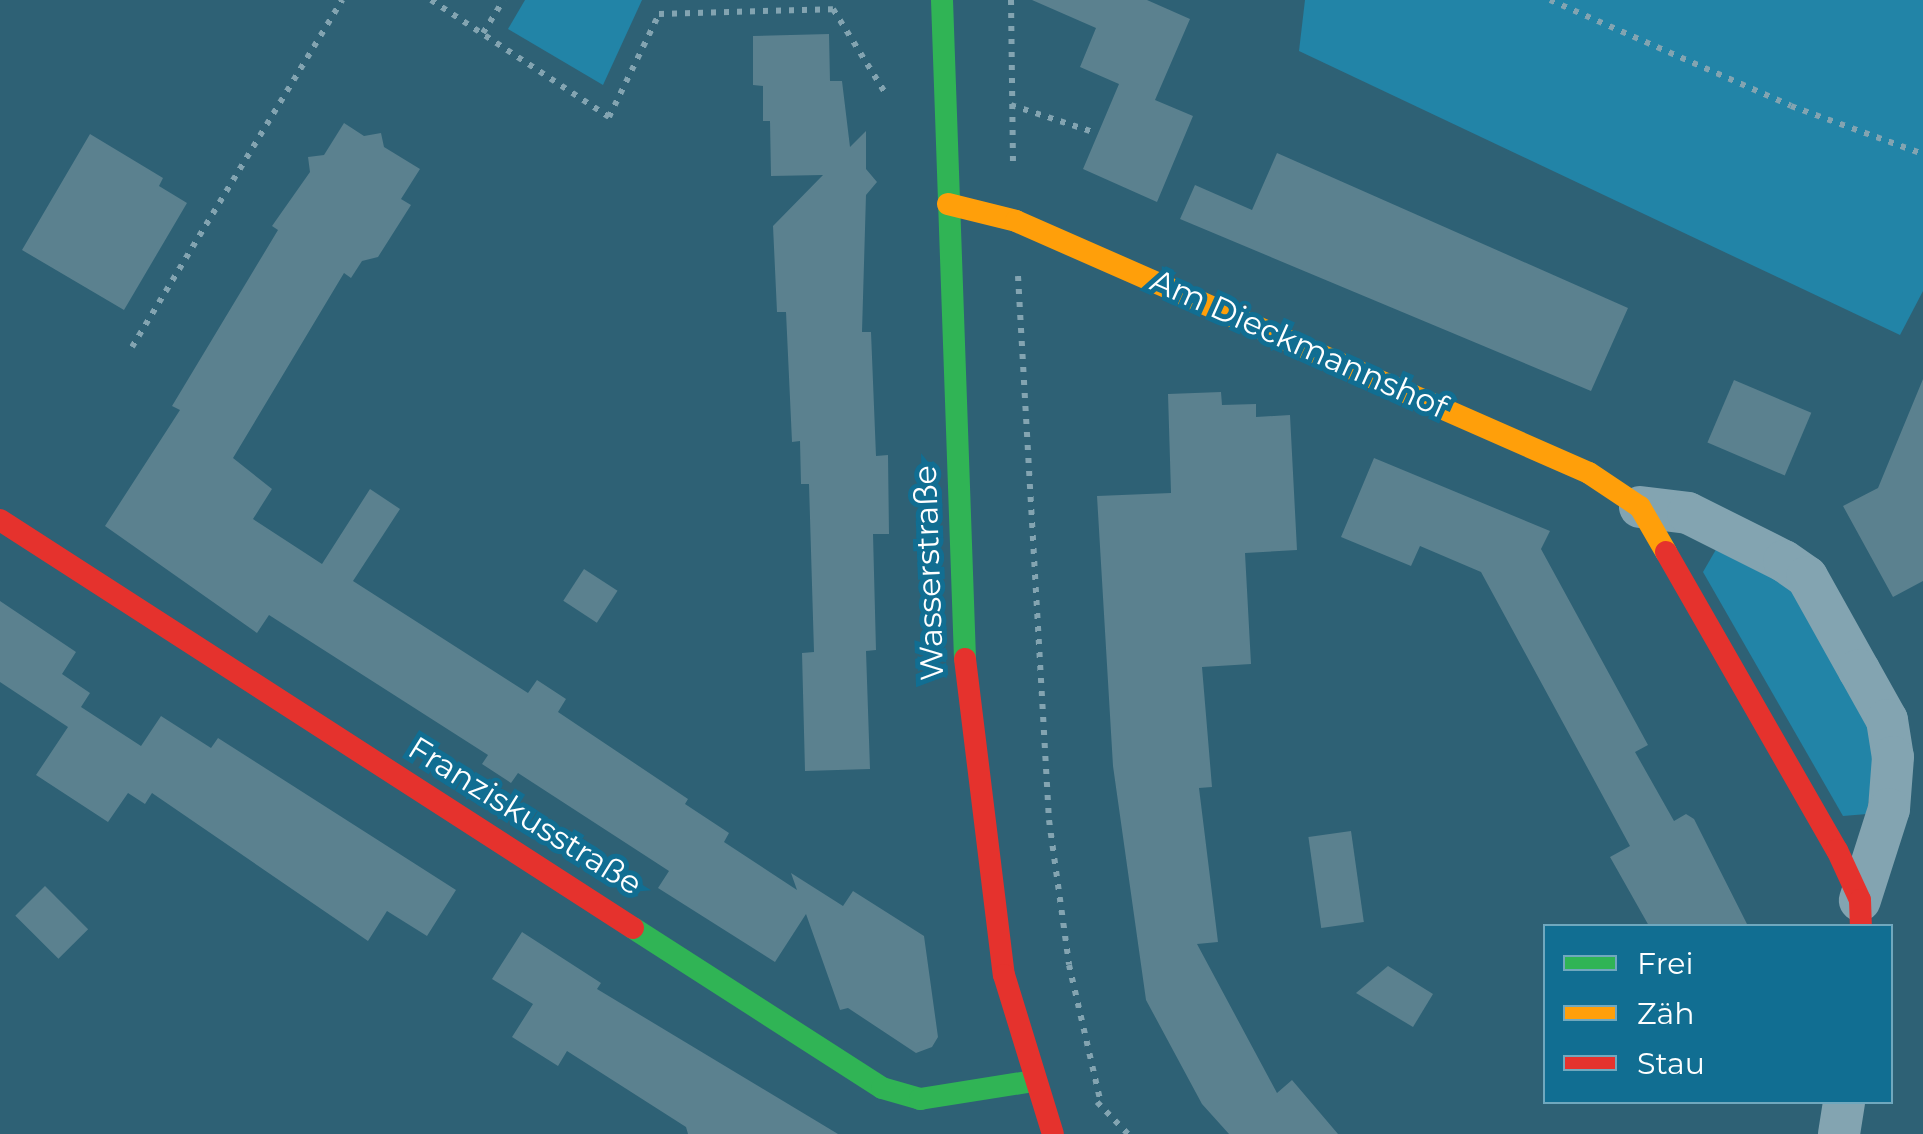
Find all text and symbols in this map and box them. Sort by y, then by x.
street label: Am Dieckmannshof [1145,261,1453,427]
street label: Wasserstraße [906,465,952,681]
street label: Franziskusstraße [401,729,649,903]
legend [1543,924,1893,1104]
text: Frei [1637,945,1694,982]
text: Zäh [1637,995,1695,1032]
text: Stau [1637,1045,1705,1082]

